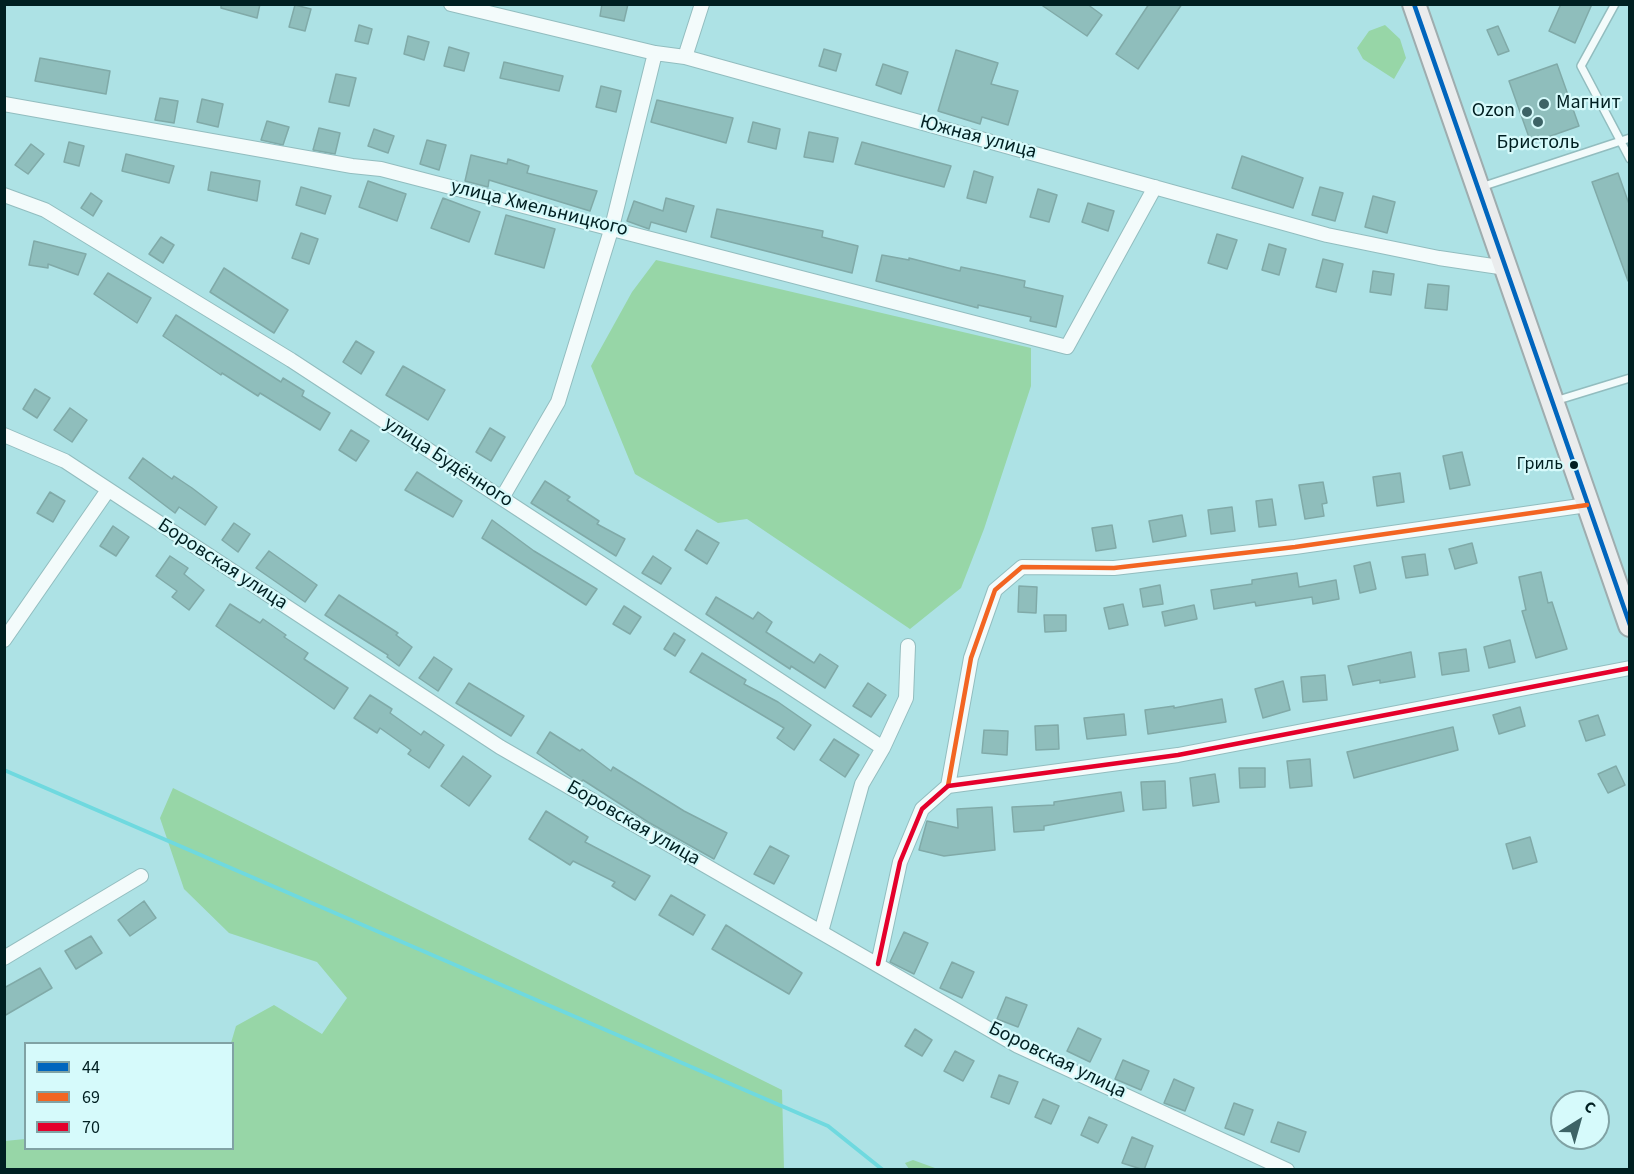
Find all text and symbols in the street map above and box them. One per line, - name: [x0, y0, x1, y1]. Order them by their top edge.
- place label: Магнит: [1556, 92, 1621, 116]
- marker: Магнит: [1537, 97, 1551, 111]
- place label: Ozon: [1472, 100, 1515, 124]
- marker: Ozon: [1520, 105, 1534, 119]
- street label: Южная улица: [917, 111, 1039, 165]
- marker: Бристоль: [1531, 115, 1545, 129]
- place label: Бристоль: [1496, 132, 1580, 156]
- street label: улица Хмельницкого: [448, 175, 630, 243]
- street label: улица Будённого: [379, 412, 517, 514]
- place label: Гриль: [1517, 454, 1563, 476]
- marker: Гриль: [1568, 459, 1580, 471]
- street label: Боровская улица: [152, 514, 292, 616]
- street label: Боровская улица: [562, 776, 704, 872]
- street label: Боровская улица: [984, 1017, 1130, 1105]
- legend: [24, 1042, 234, 1150]
- text: 44: [82, 1055, 100, 1080]
- text: 69: [82, 1085, 100, 1110]
- north arrow: [1550, 1090, 1610, 1150]
- text: С: [1579, 1096, 1600, 1119]
- text: 70: [82, 1115, 100, 1140]

